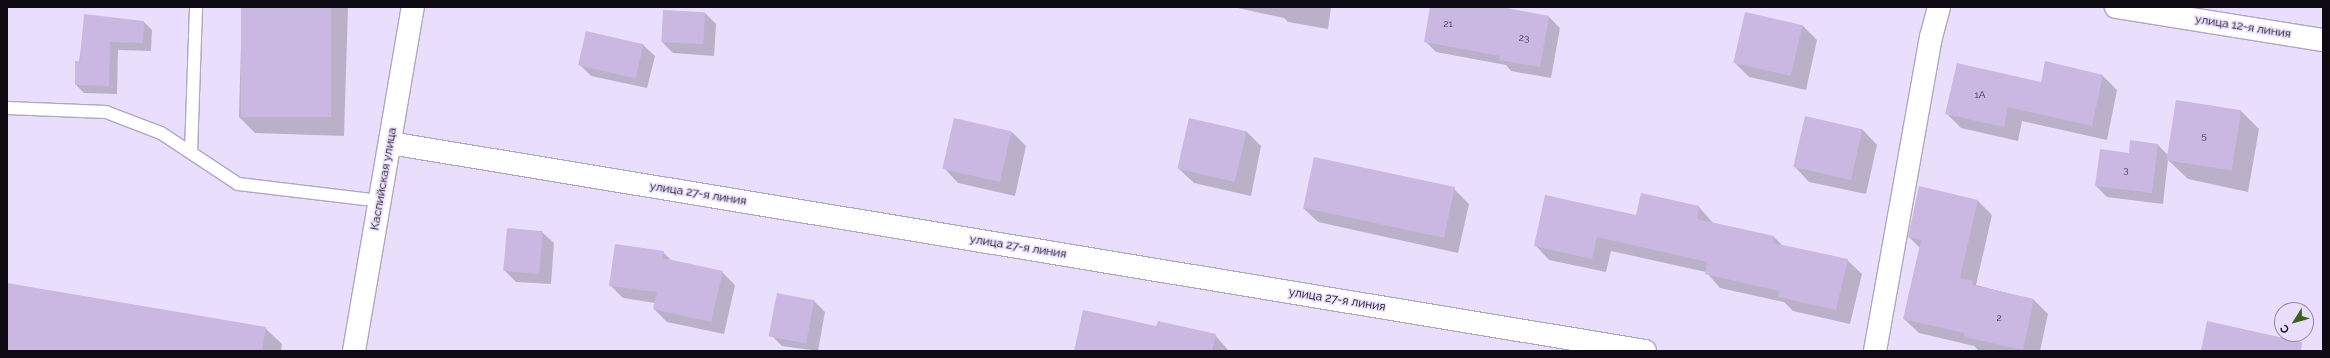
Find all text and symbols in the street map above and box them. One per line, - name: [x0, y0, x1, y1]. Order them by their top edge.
- street label: улица 12-я линия: [2194, 12, 2292, 42]
- house number: 21: [1443, 18, 1453, 30]
- house number: 23: [1519, 32, 1529, 44]
- house number: 1А: [1974, 89, 1986, 101]
- street label: Каспийская улица: [368, 126, 400, 232]
- house number: 5: [2201, 130, 2207, 142]
- house number: 3: [2123, 164, 2129, 176]
- street label: улица 27-я линия: [648, 179, 748, 209]
- street label: улица 27-я линия: [968, 232, 1068, 262]
- street label: улица 27-я линия: [1287, 285, 1387, 315]
- north arrow: [2274, 302, 2314, 342]
- house number: 2: [1996, 312, 2002, 324]
- text: С: [2277, 322, 2292, 336]

